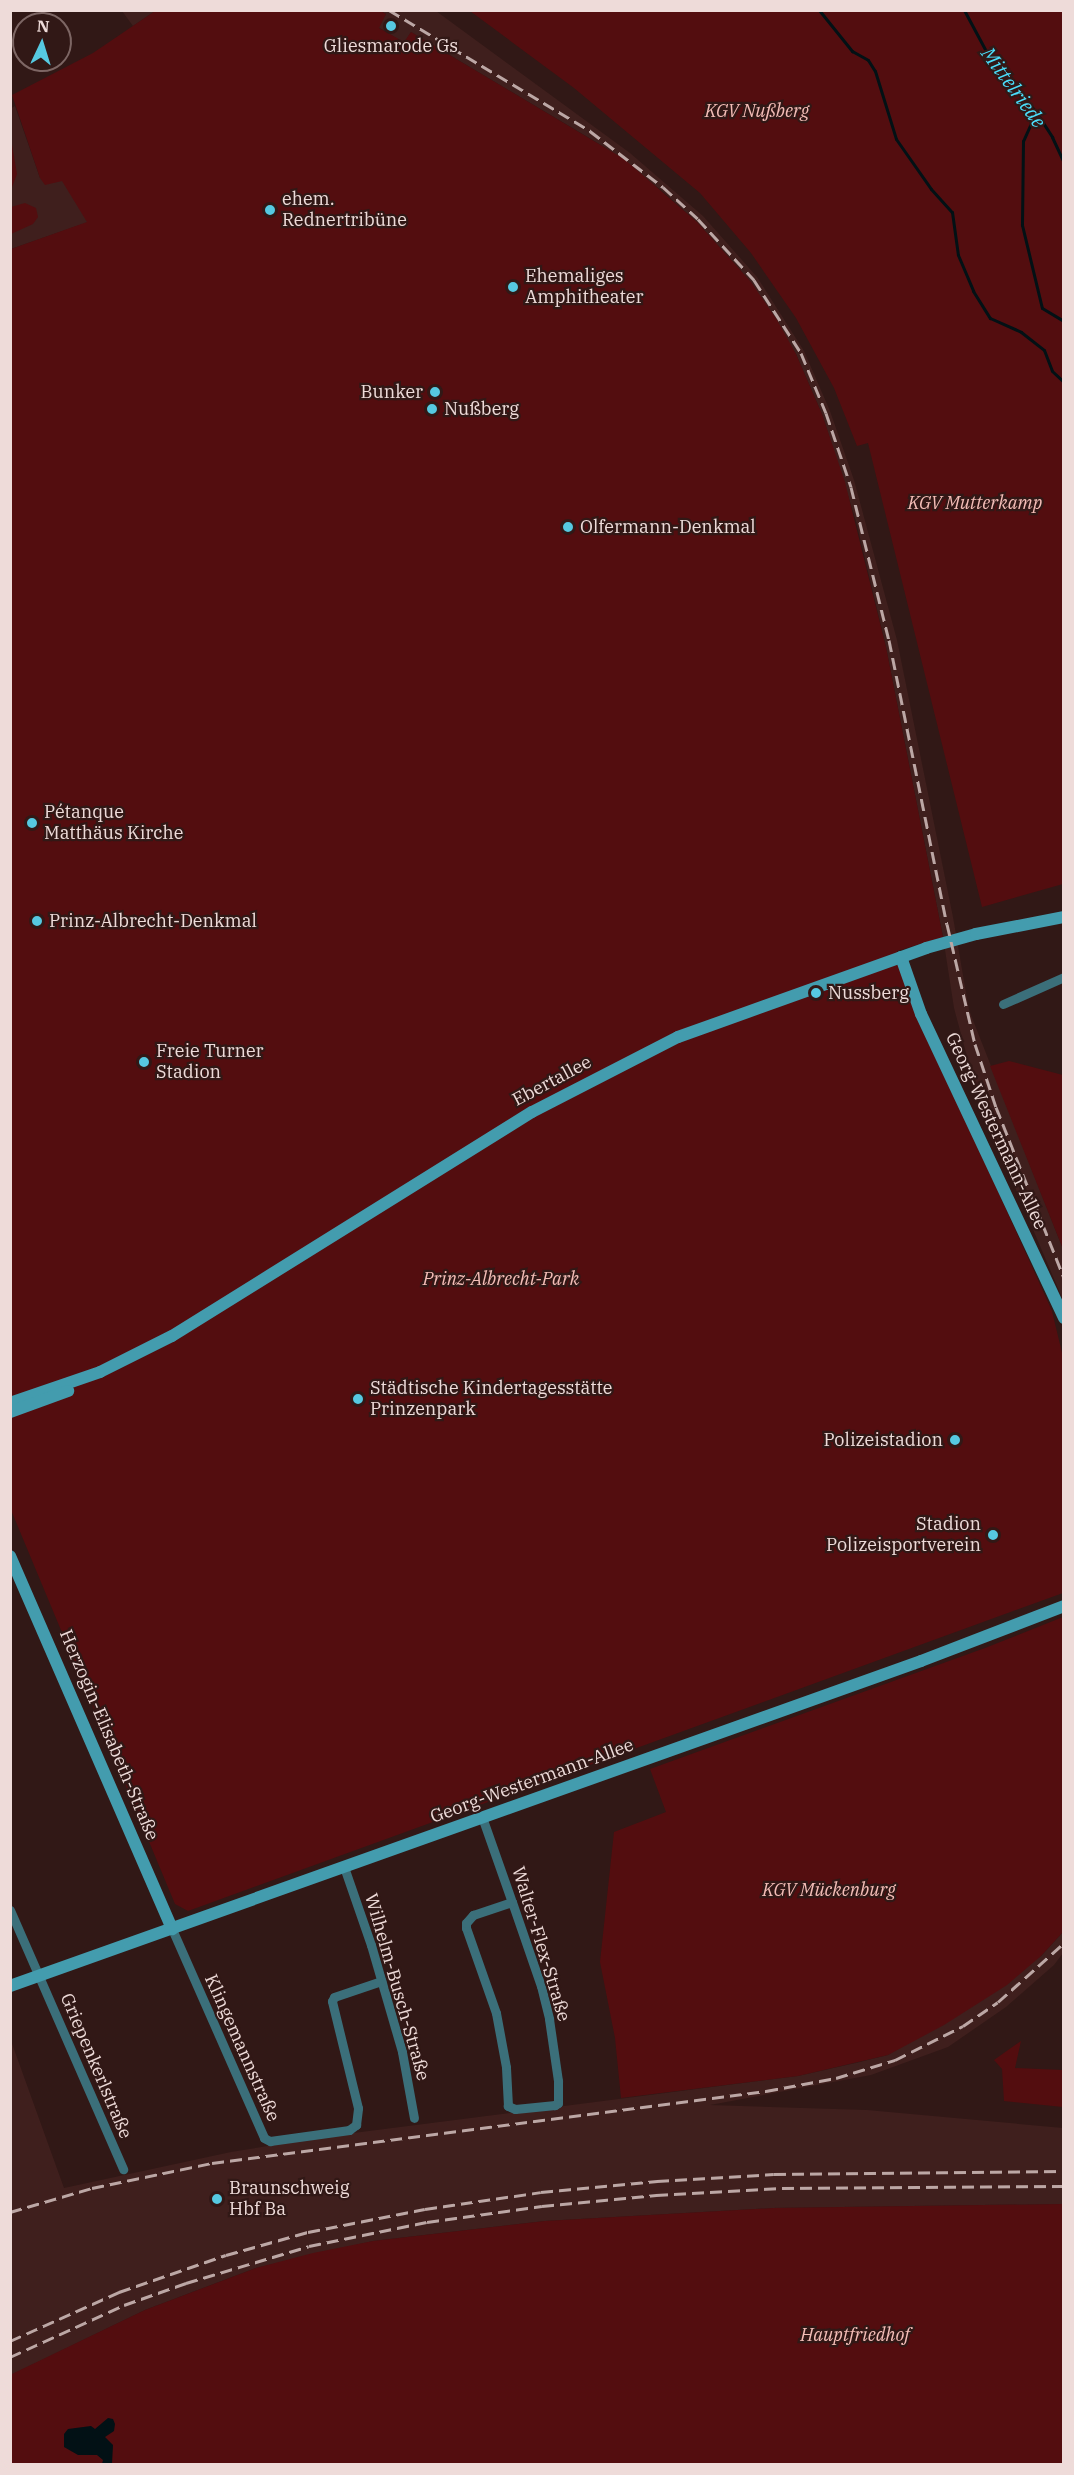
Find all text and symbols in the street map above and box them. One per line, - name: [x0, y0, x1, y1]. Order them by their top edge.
- north arrow: [12, 12, 72, 72]
- text: N: [36, 16, 50, 36]
- marker: Gliesmarode Gs: [384, 19, 398, 33]
- place label: Gliesmarode Gs: [324, 35, 458, 57]
- water label: Mittelriede: [977, 42, 1051, 132]
- park label: KGV Nußberg: [705, 100, 809, 122]
- place label: ehem. Rednertribüne: [282, 189, 407, 232]
- marker: ehem. Rednertribüne: [263, 203, 277, 217]
- place label: Ehemaliges Amphitheater: [525, 266, 643, 308]
- marker: Ehemaliges Amphitheater: [506, 280, 520, 294]
- place label: Bunker: [361, 381, 423, 403]
- marker: Bunker: [428, 385, 442, 399]
- place label: Nußberg: [444, 398, 519, 420]
- marker: Nußberg: [425, 402, 439, 416]
- park label: KGV Mutterkamp: [908, 492, 1042, 514]
- place label: Olfermann-Denkmal: [580, 516, 756, 538]
- marker: Olfermann-Denkmal: [561, 520, 575, 534]
- place label: Pétanque Matthäus Kirche: [44, 802, 183, 844]
- marker: Pétanque Matthäus Kirche: [25, 816, 39, 830]
- place label: Prinz-Albrecht-Denkmal: [49, 910, 257, 932]
- marker: Prinz-Albrecht-Denkmal: [30, 914, 44, 928]
- place label: Nussberg: [828, 982, 909, 1004]
- marker: Nussberg: [809, 986, 823, 1000]
- street label: Georg-Westermann-Allee: [941, 1029, 1051, 1233]
- place label: Freie Turner Stadion: [156, 1041, 264, 1084]
- street label: Ebertallee: [509, 1051, 595, 1111]
- marker: Freie Turner Stadion: [137, 1055, 151, 1069]
- park label: Prinz-Albrecht-Park: [423, 1268, 579, 1290]
- place label: Städtische Kindertagesstätte Prinzenpark: [370, 1378, 612, 1420]
- marker: Städtische Kindertagesstätte Prinzenpark: [351, 1392, 365, 1406]
- place label: Polizeistadion: [823, 1429, 943, 1451]
- marker: Polizeistadion: [948, 1433, 962, 1447]
- place label: Stadion Polizeisportverein: [826, 1514, 981, 1556]
- marker: Stadion Polizeisportverein: [986, 1528, 1000, 1542]
- street label: Herzogin-Elisabeth-Straße: [55, 1626, 163, 1844]
- street label: Georg-Westermann-Allee: [427, 1734, 637, 1828]
- street label: Walter-Flex-Straße: [507, 1864, 575, 2024]
- park label: KGV Mückenburg: [762, 1879, 896, 1901]
- street label: Wilhelm-Busch-Straße: [360, 1891, 434, 2083]
- street label: Klingemannstraße: [200, 1971, 284, 2125]
- street label: Griepenkerlstraße: [56, 1990, 136, 2142]
- place label: Braunschweig Hbf Ba: [229, 2178, 350, 2220]
- marker: Braunschweig Hbf Ba: [210, 2192, 224, 2206]
- park label: Hauptfriedhof: [800, 2324, 910, 2346]

